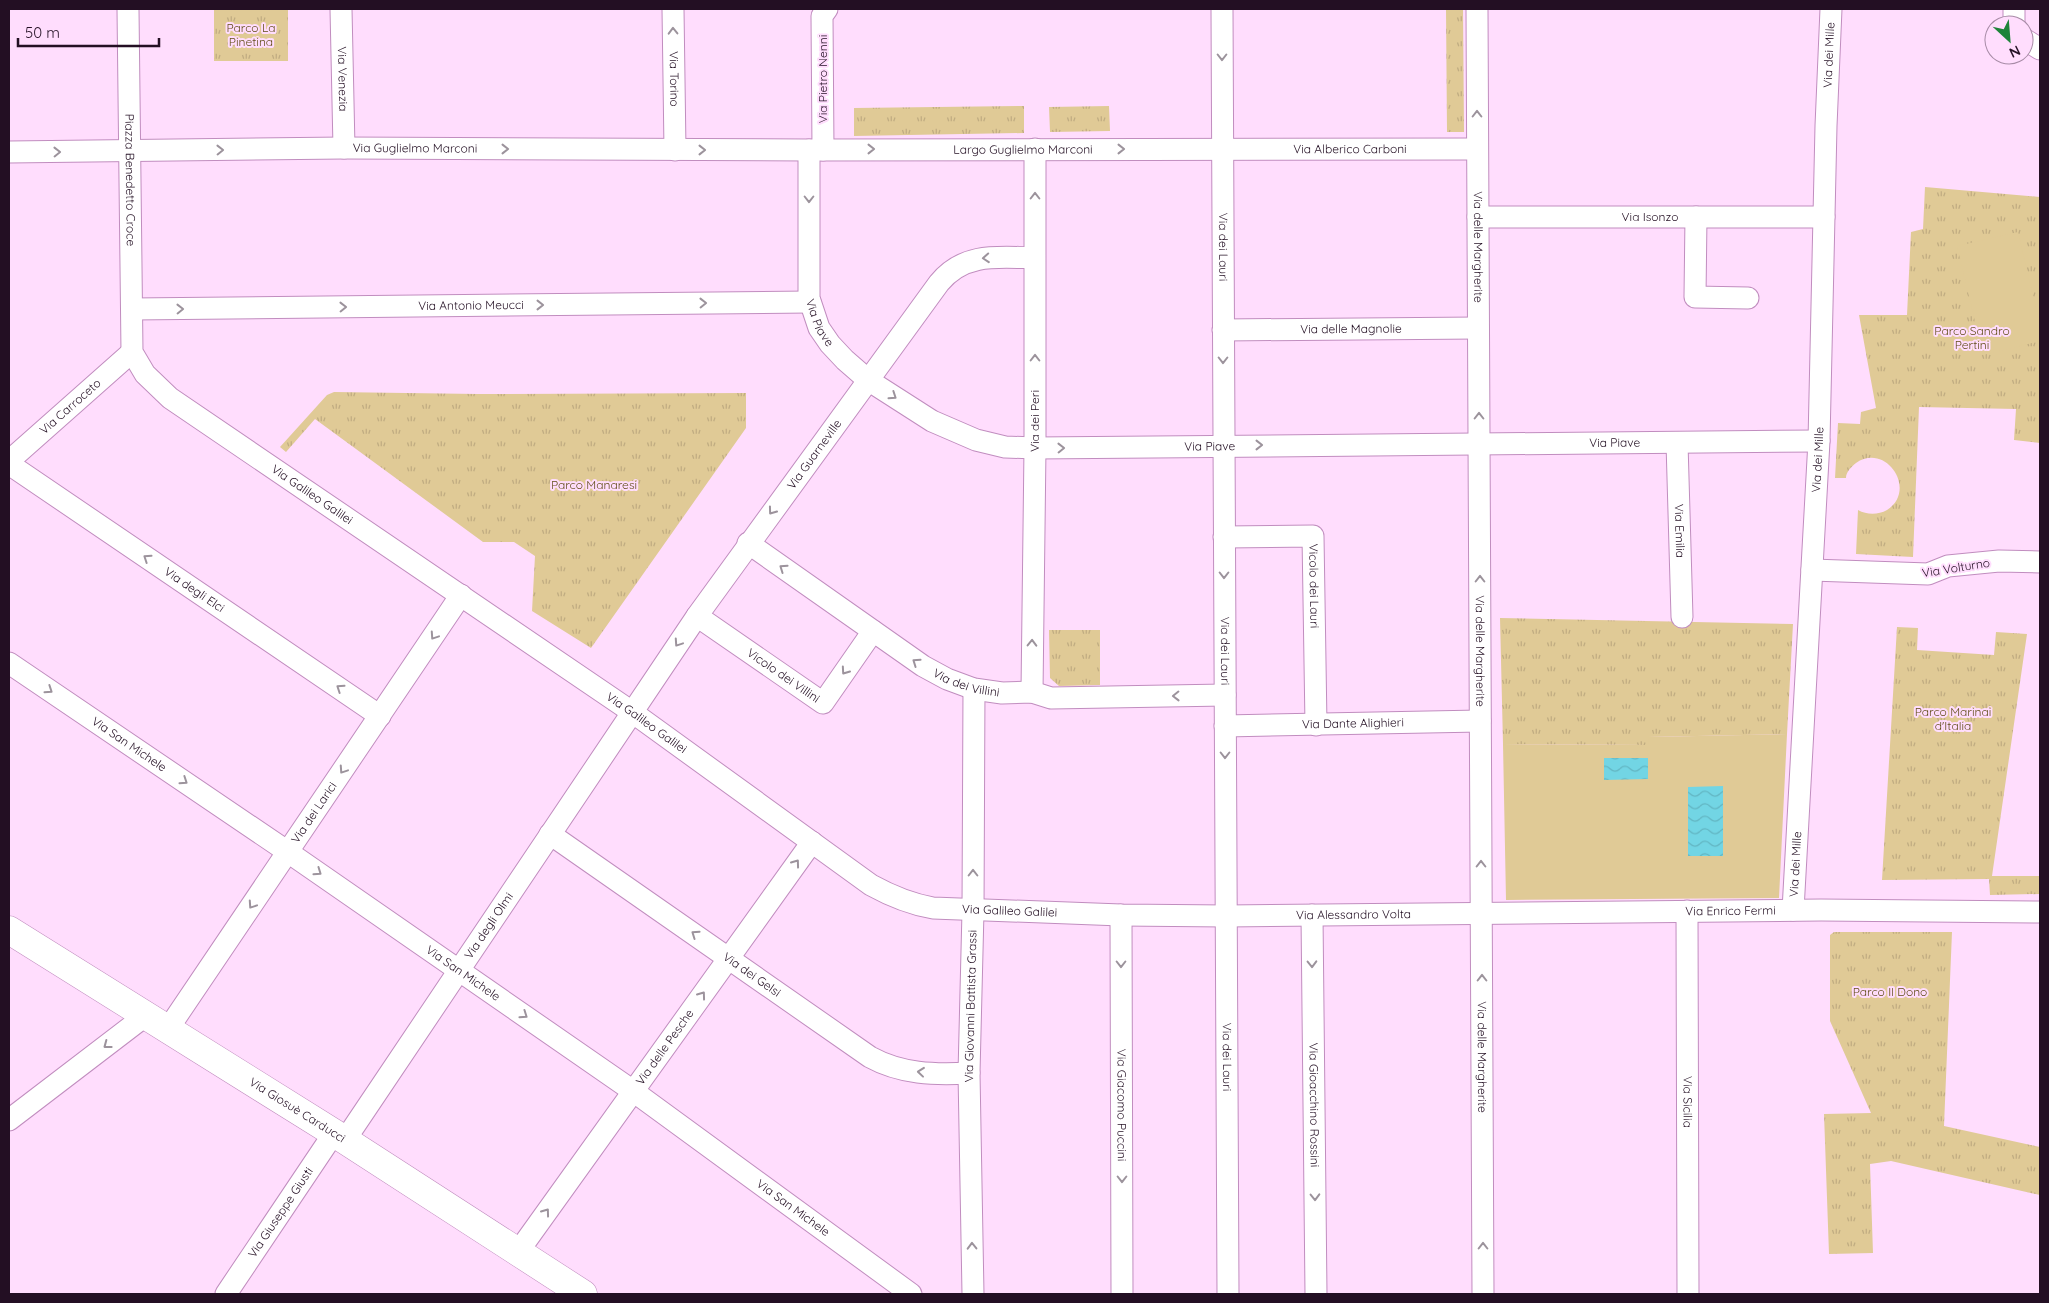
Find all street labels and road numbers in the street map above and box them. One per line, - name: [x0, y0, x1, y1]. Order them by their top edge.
- street label: Via dei Mille: [1820, 21, 1837, 88]
- street label: Via Pietro Nenni: [815, 35, 830, 123]
- street label: Via Venezia: [335, 46, 351, 112]
- street label: Via Torino: [667, 51, 682, 107]
- street label: Piazza Benedetto Croce: [122, 114, 139, 247]
- street label: Via Guglielmo Marconi: [353, 140, 477, 156]
- street label: Via Alberico Carboni: [1293, 141, 1407, 156]
- street label: Largo Guglielmo Marconi: [953, 142, 1093, 157]
- street label: Via delle Margherite: [1471, 191, 1486, 303]
- street label: Via Isonzo: [1622, 209, 1678, 224]
- street label: Via dei Lauri: [1216, 213, 1231, 281]
- street label: Via Antonio Meucci: [418, 297, 524, 313]
- street label: Via Piave: [803, 297, 838, 349]
- street label: Via delle Magnolie: [1300, 321, 1402, 336]
- street label: Via Carroceto: [36, 375, 104, 437]
- street label: Via dei Peri: [1027, 390, 1042, 452]
- street label: Via Guarneville: [784, 416, 845, 492]
- street label: Via dei Mille: [1808, 426, 1826, 493]
- street label: Via Piave: [1589, 435, 1641, 450]
- street label: Via Piave: [1184, 438, 1236, 454]
- street label: Via Galileo Galilei: [269, 461, 356, 527]
- street label: Via Emilia: [1672, 504, 1688, 558]
- street label: Vicolo dei Lauri: [1306, 544, 1322, 628]
- street label: Via Volturno: [1921, 555, 1991, 580]
- street label: Via degli Elci: [162, 564, 228, 615]
- street label: Via delle Margherite: [1473, 595, 1488, 707]
- street label: Via dei Lauri: [1218, 617, 1233, 685]
- street label: Vicolo dei Villini: [744, 645, 823, 706]
- street label: Via dei Villini: [931, 665, 1001, 700]
- street label: Via Galileo Galilei: [604, 689, 690, 756]
- street label: Via San Michele: [89, 713, 170, 775]
- street label: Via Dante Alighieri: [1302, 714, 1404, 731]
- street label: Via dei Larici: [288, 779, 340, 846]
- street label: Via dei Mille: [1786, 831, 1804, 897]
- street label: Via degli Olmi: [461, 890, 516, 962]
- street label: Via Galileo Galilei: [962, 901, 1058, 920]
- street label: Via Enrico Fermi: [1685, 902, 1776, 918]
- street label: Via Alessandro Volta: [1296, 906, 1411, 922]
- street label: Via Giovanni Battista Grassi: [961, 930, 980, 1083]
- street label: Via San Michele: [423, 942, 504, 1004]
- street label: Via dei Gelsi: [720, 949, 784, 1000]
- street label: Via delle Margherite: [1475, 1001, 1490, 1113]
- street label: Via delle Pesche: [632, 1006, 697, 1088]
- street label: Via dei Lauri: [1220, 1023, 1235, 1091]
- street label: Via Gioacchino Rossini: [1306, 1043, 1323, 1167]
- street label: Via Giacomo Puccini: [1114, 1049, 1130, 1161]
- street label: Via Giosuè Carducci: [247, 1074, 349, 1145]
- street label: Via Sicilia: [1680, 1076, 1696, 1128]
- street label: Via Giuseppe Giusti: [244, 1164, 316, 1261]
- street label: Via San Michele: [754, 1176, 833, 1239]

